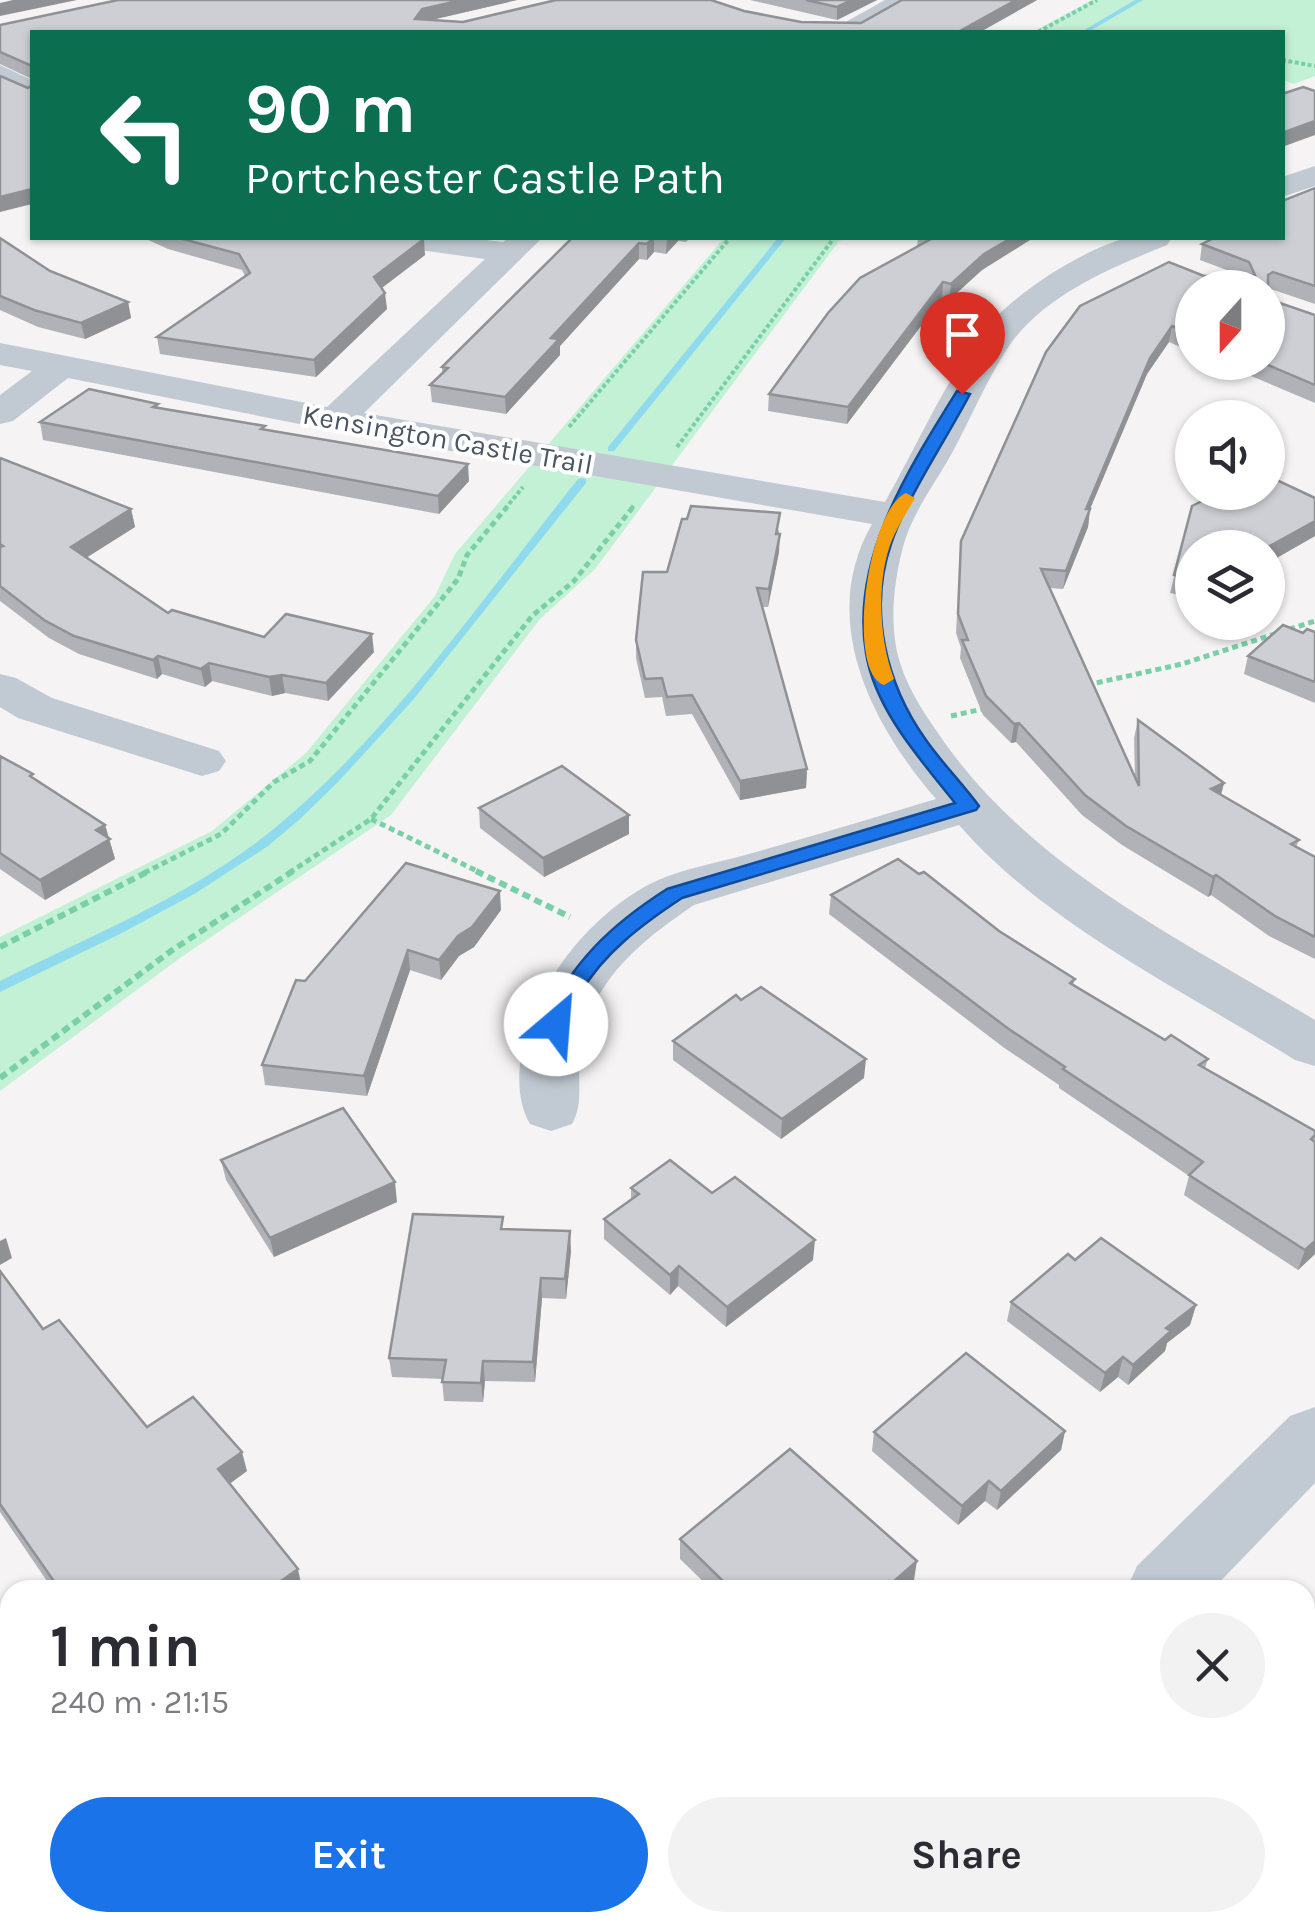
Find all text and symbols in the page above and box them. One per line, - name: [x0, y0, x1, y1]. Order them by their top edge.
- text: 90 m: [245, 68, 416, 150]
- icon: left: [80, 70, 210, 200]
- text: Portchester Castle Path: [245, 152, 725, 204]
- north arrow: [1175, 270, 1285, 380]
- map controls: [1175, 270, 1285, 640]
- pin: [920, 292, 1005, 395]
- icon: arrive: [935, 307, 990, 362]
- street label: Kensington Castle Trail: [300, 398, 595, 481]
- button: sound: [1175, 400, 1285, 510]
- button: layers: [1175, 530, 1285, 640]
- position arrow: [504, 972, 608, 1076]
- text: 1 min: [50, 1611, 201, 1681]
- button: close: [1160, 1613, 1265, 1718]
- text: 240 m · 21:15: [50, 1684, 229, 1721]
- button: Exit: [50, 1797, 648, 1912]
- button: Share: [668, 1797, 1265, 1912]

